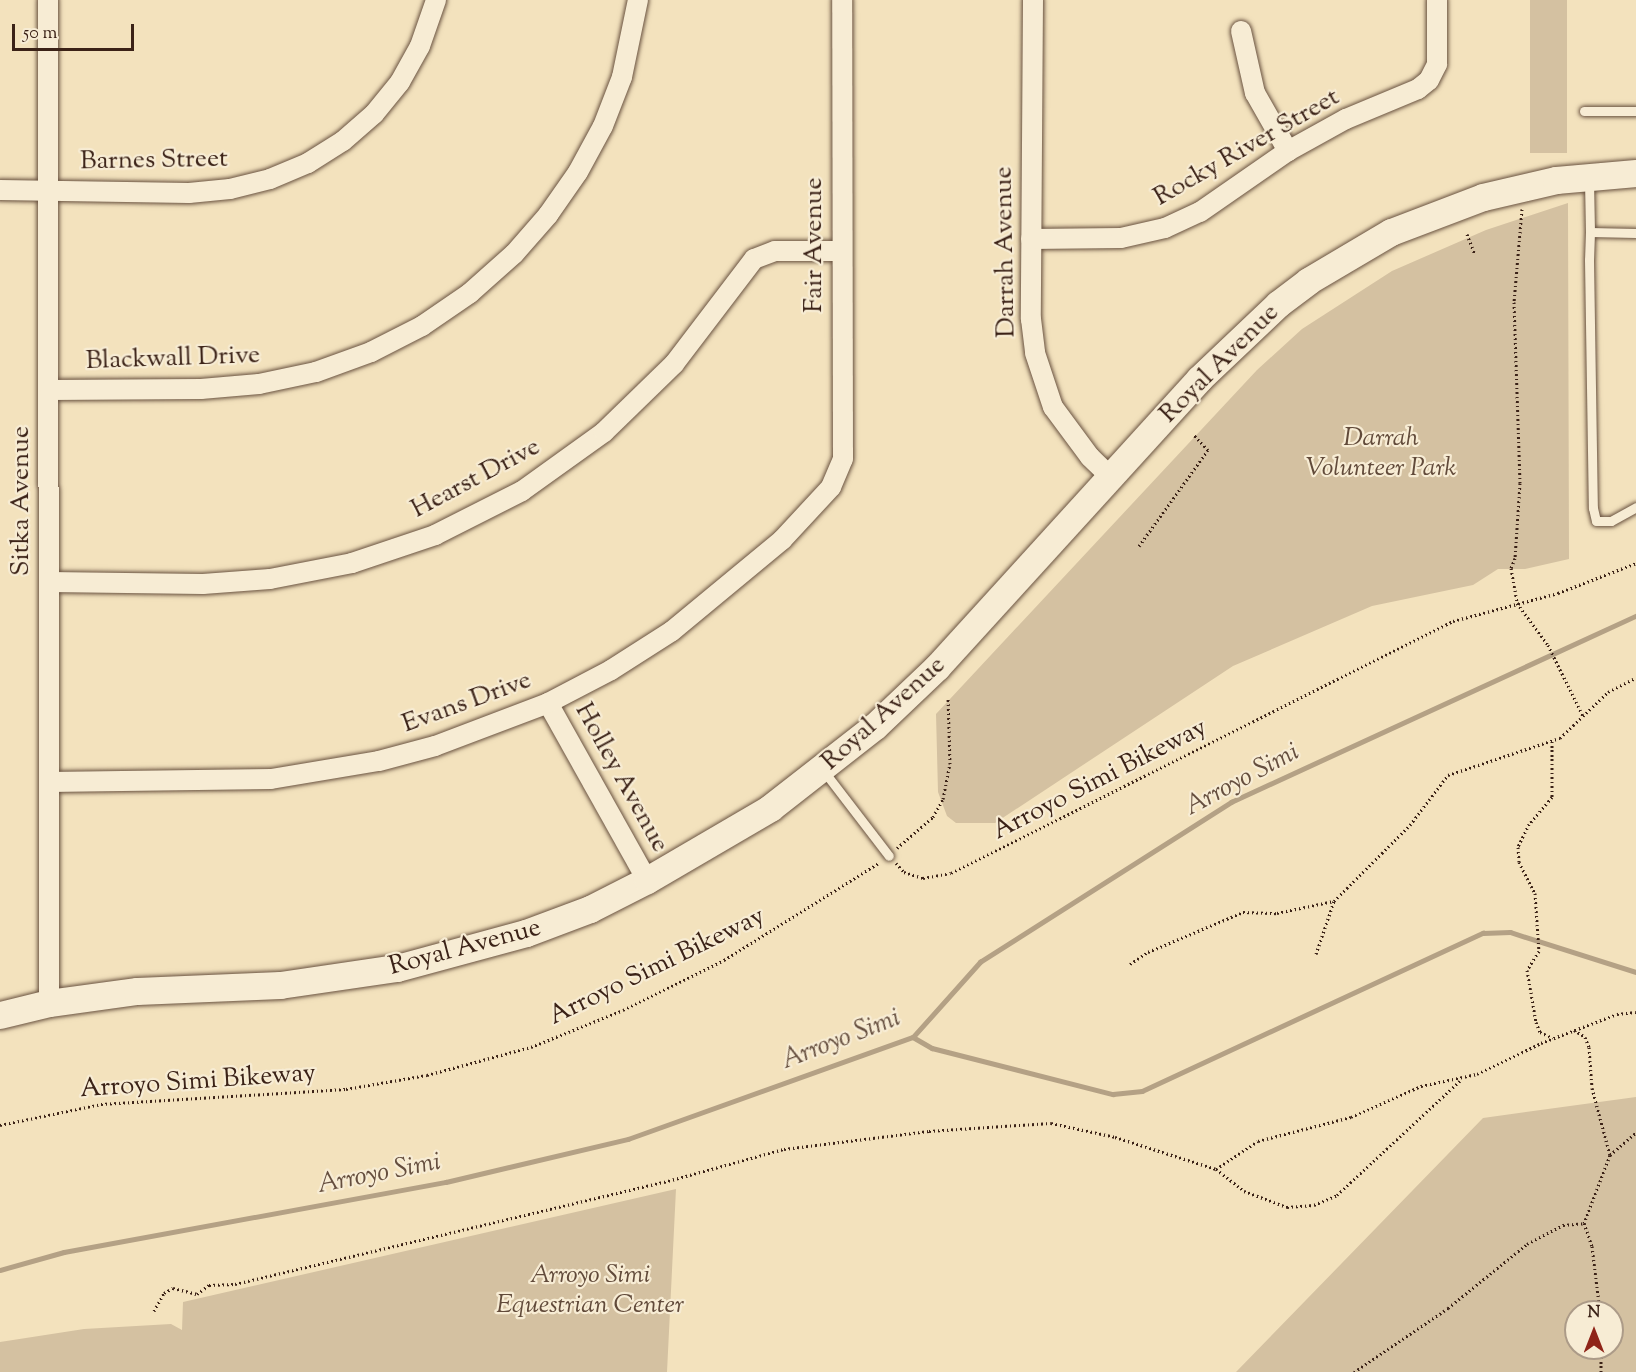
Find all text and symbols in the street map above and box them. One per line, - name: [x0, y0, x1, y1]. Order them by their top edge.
- scale bar: [15, 12, 136, 50]
- text: 50 m: [23, 21, 57, 47]
- street label: Rocky River Street: [1149, 82, 1345, 214]
- street label: Barnes Street: [80, 144, 228, 178]
- street label: Darrah Avenue: [989, 166, 1023, 338]
- street label: Fair Avenue: [799, 177, 831, 313]
- street label: Royal Avenue: [1154, 298, 1286, 430]
- street label: Blackwall Drive: [85, 340, 261, 378]
- park label: Darrah Volunteer Park: [1306, 423, 1456, 484]
- street label: Sitka Avenue: [6, 426, 38, 576]
- street label: Hearst Drive: [406, 432, 546, 526]
- street label: Royal Avenue: [816, 650, 952, 778]
- street label: Evans Drive: [398, 665, 536, 741]
- street label: Holley Avenue: [567, 698, 675, 858]
- street label: Arroyo Simi Bikeway: [988, 712, 1212, 848]
- water label: Arroyo Simi: [1179, 736, 1305, 824]
- street label: Arroyo Simi Bikeway: [544, 901, 770, 1033]
- street label: Royal Avenue: [386, 913, 544, 983]
- water label: Arroyo Simi: [777, 1002, 905, 1078]
- street label: Arroyo Simi Bikeway: [79, 1058, 317, 1106]
- water label: Arroyo Simi: [314, 1146, 444, 1202]
- park label: Arroyo Simi Equestrian Center: [496, 1260, 684, 1322]
- north arrow: [1564, 1300, 1624, 1360]
- text: N: [1588, 1302, 1600, 1325]

